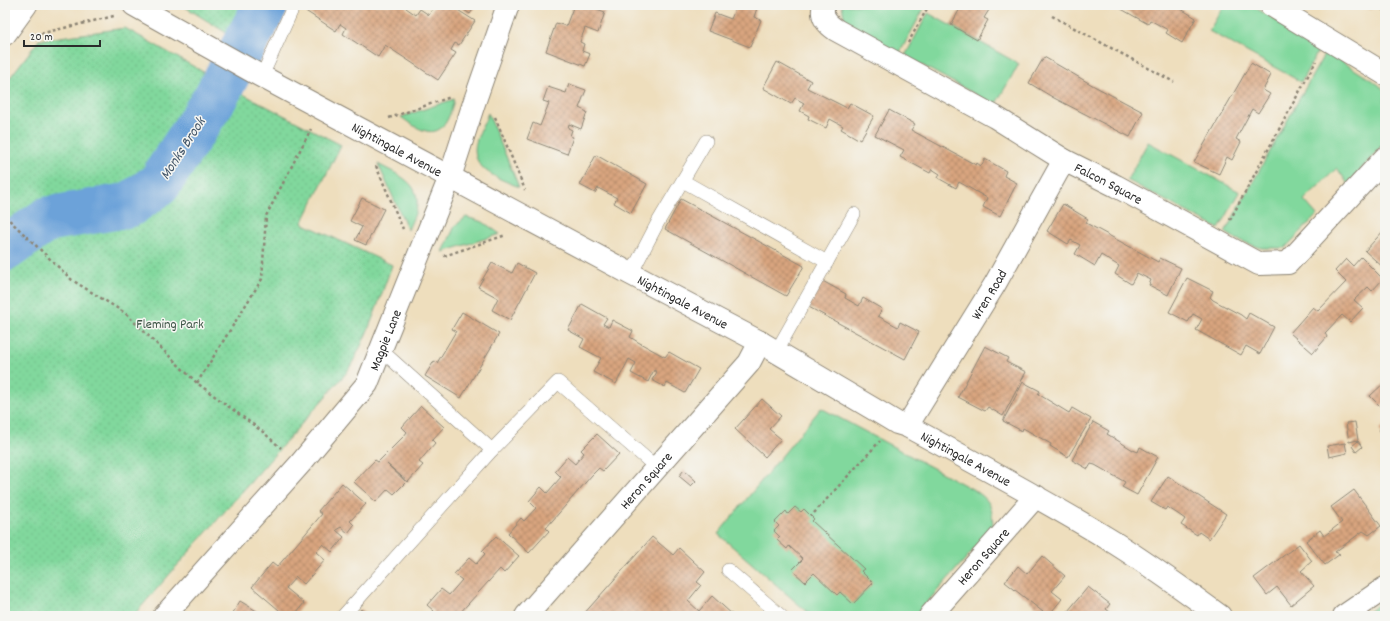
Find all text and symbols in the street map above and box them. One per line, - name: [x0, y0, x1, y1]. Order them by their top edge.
- scale bar: [24, 22, 100, 48]
- text: 20 m: [30, 29, 53, 46]
- water label: Monks Brook: [155, 112, 213, 185]
- street label: Nightingale Avenue: [347, 118, 445, 183]
- street label: Falcon Square: [1070, 159, 1145, 210]
- street label: Wren Road: [967, 266, 1013, 324]
- street label: Nightingale Avenue: [633, 271, 731, 335]
- street label: Magpie Lane: [365, 307, 408, 374]
- park label: Fleming Park: [136, 315, 204, 335]
- street label: Nightingale Avenue: [916, 427, 1014, 493]
- street label: Heron Square: [616, 448, 678, 515]
- street label: Heron Square: [954, 524, 1015, 591]

